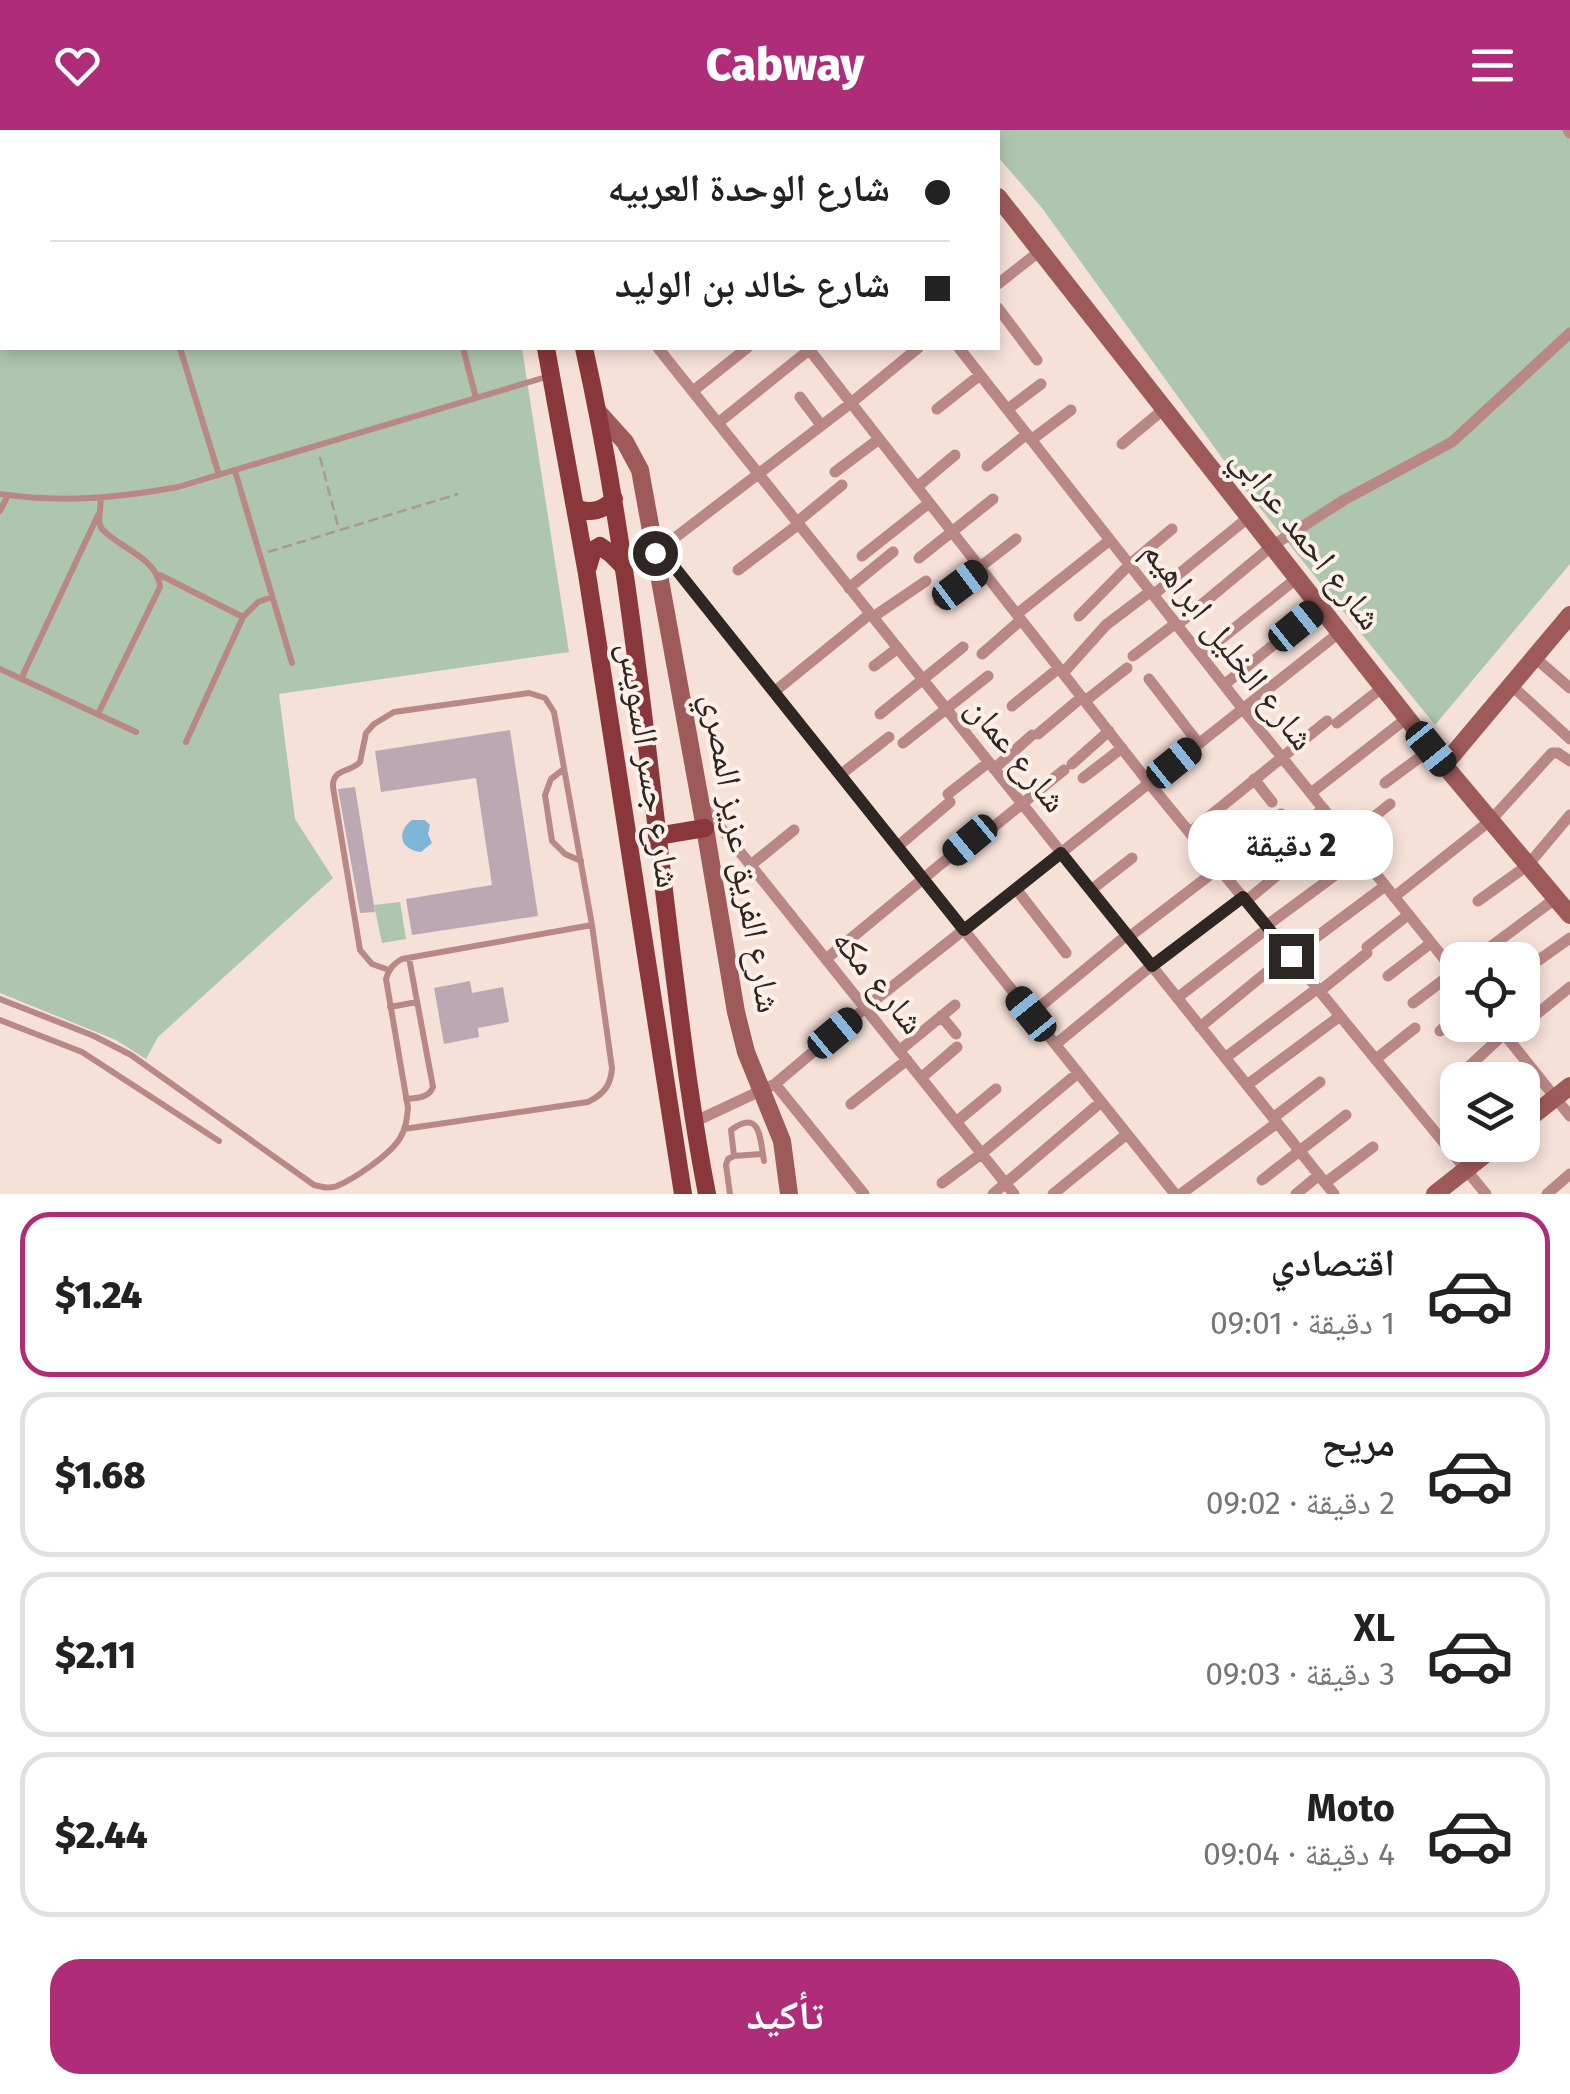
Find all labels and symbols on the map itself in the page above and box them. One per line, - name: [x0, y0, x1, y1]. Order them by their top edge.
- street label: شارع احمد عرابي: [1217, 438, 1391, 642]
- route start: [633, 531, 678, 576]
- street label: شارع الخليل ابراهيم: [1132, 531, 1324, 760]
- car: [927, 555, 993, 615]
- car: [1263, 595, 1329, 657]
- street label: شارع جسر السويس: [609, 639, 690, 891]
- street label: شارع عمان: [957, 687, 1077, 821]
- street label: شارع الفريق عزيز المصري: [686, 690, 791, 1017]
- car: [1400, 716, 1462, 782]
- car: [1141, 732, 1207, 794]
- car: [937, 809, 1003, 871]
- callout: 2 دقيقة: [1188, 811, 1394, 881]
- street label: شارع مكه: [823, 920, 934, 1043]
- route end: [1269, 934, 1314, 979]
- car: [1000, 981, 1062, 1047]
- car: [802, 1002, 868, 1064]

